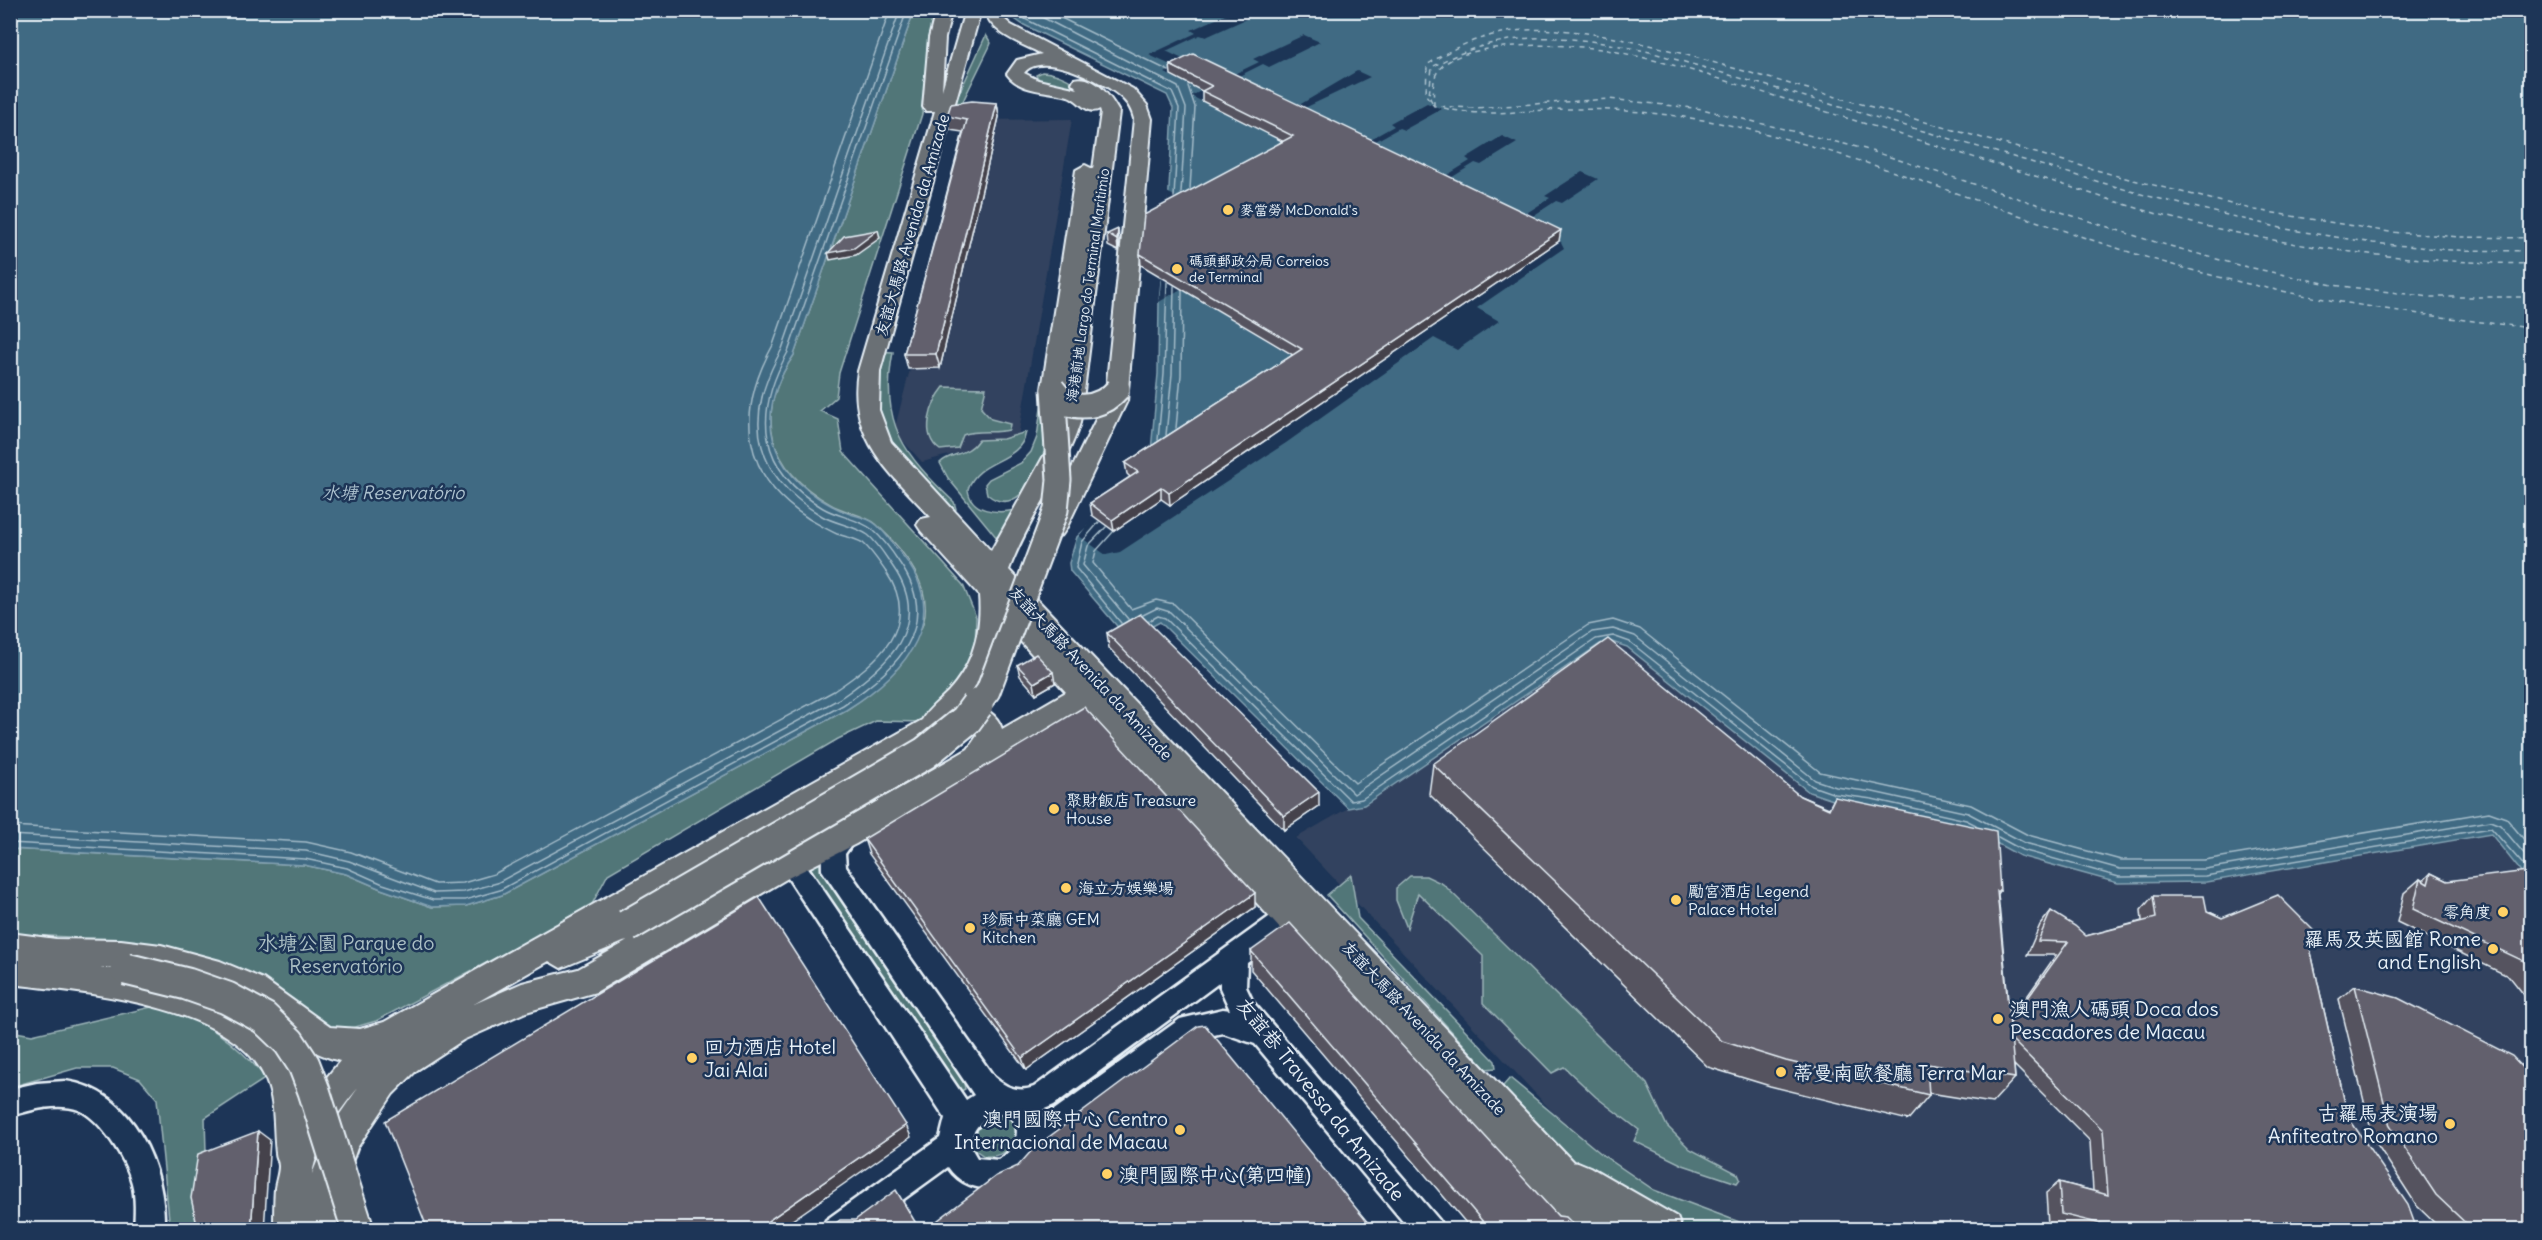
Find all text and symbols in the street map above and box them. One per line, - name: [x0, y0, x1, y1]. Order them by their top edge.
- street label: 友誼大馬路 Avenida da Amizade: [871, 112, 953, 338]
- street label: 海港前地 Largo do Terminal Marítimio: [1063, 167, 1113, 403]
- place label: 麥當勞 McDonald's: [1240, 201, 1358, 219]
- marker: 麥當勞 McDonald's: [1221, 203, 1235, 217]
- place label: 碼頭郵政分局 Correios de Terminal: [1189, 252, 1329, 286]
- marker: 碼頭郵政分局 Correios de Terminal: [1170, 262, 1184, 276]
- water label: 水塘 Reservatório: [322, 481, 465, 504]
- street label: 友誼大馬路 Avenida da Amizade: [1005, 582, 1177, 764]
- place label: 聚財飯店 Treasure House: [1066, 790, 1196, 828]
- marker: 聚財飯店 Treasure House: [1047, 802, 1061, 816]
- place label: 海立方娛樂場: [1078, 878, 1174, 898]
- marker: 海立方娛樂場: [1059, 881, 1073, 895]
- place label: 勵宮酒店 Legend Palace Hotel: [1688, 881, 1809, 919]
- marker: 勵宮酒店 Legend Palace Hotel: [1669, 893, 1683, 907]
- place label: 零角度: [2443, 902, 2491, 922]
- marker: 零角度: [2496, 905, 2510, 919]
- place label: 珍厨中菜廳 GEM Kitchen: [982, 909, 1100, 947]
- marker: 珍厨中菜廳 GEM Kitchen: [963, 921, 977, 935]
- place label: 羅馬及英國館 Rome and English: [2304, 926, 2481, 974]
- park label: 水塘公園 Parque do Reservatório: [258, 930, 434, 978]
- street label: 友誼大馬路 Avenida da Amizade: [1338, 937, 1510, 1119]
- marker: 羅馬及英國館 Rome and English: [2486, 942, 2500, 956]
- street label: 友誼巷 Travessa da Amizade: [1231, 992, 1411, 1206]
- place label: 澳門漁人碼頭 Doca dos Pescadores de Macau: [2010, 996, 2218, 1044]
- marker: 澳門漁人碼頭 Doca dos Pescadores de Macau: [1991, 1012, 2005, 1026]
- place label: 回力酒店 Hotel Jai Alai: [704, 1034, 836, 1082]
- marker: 回力酒店 Hotel Jai Alai: [685, 1051, 699, 1065]
- place label: 蒂曼南歐餐廳 Terra Mar: [1793, 1060, 2006, 1085]
- marker: 蒂曼南歐餐廳 Terra Mar: [1774, 1065, 1788, 1079]
- place label: 古羅馬表演場 Anfiteatro Romano: [2268, 1100, 2438, 1148]
- place label: 澳門國際中心 Centro Internacional de Macau: [954, 1106, 1168, 1154]
- marker: 古羅馬表演場 Anfiteatro Romano: [2443, 1117, 2457, 1131]
- marker: 澳門國際中心 Centro Internacional de Macau: [1173, 1123, 1187, 1137]
- place label: 澳門國際中心(第四幢): [1119, 1162, 1311, 1187]
- marker: 澳門國際中心(第四幢): [1100, 1167, 1114, 1181]

